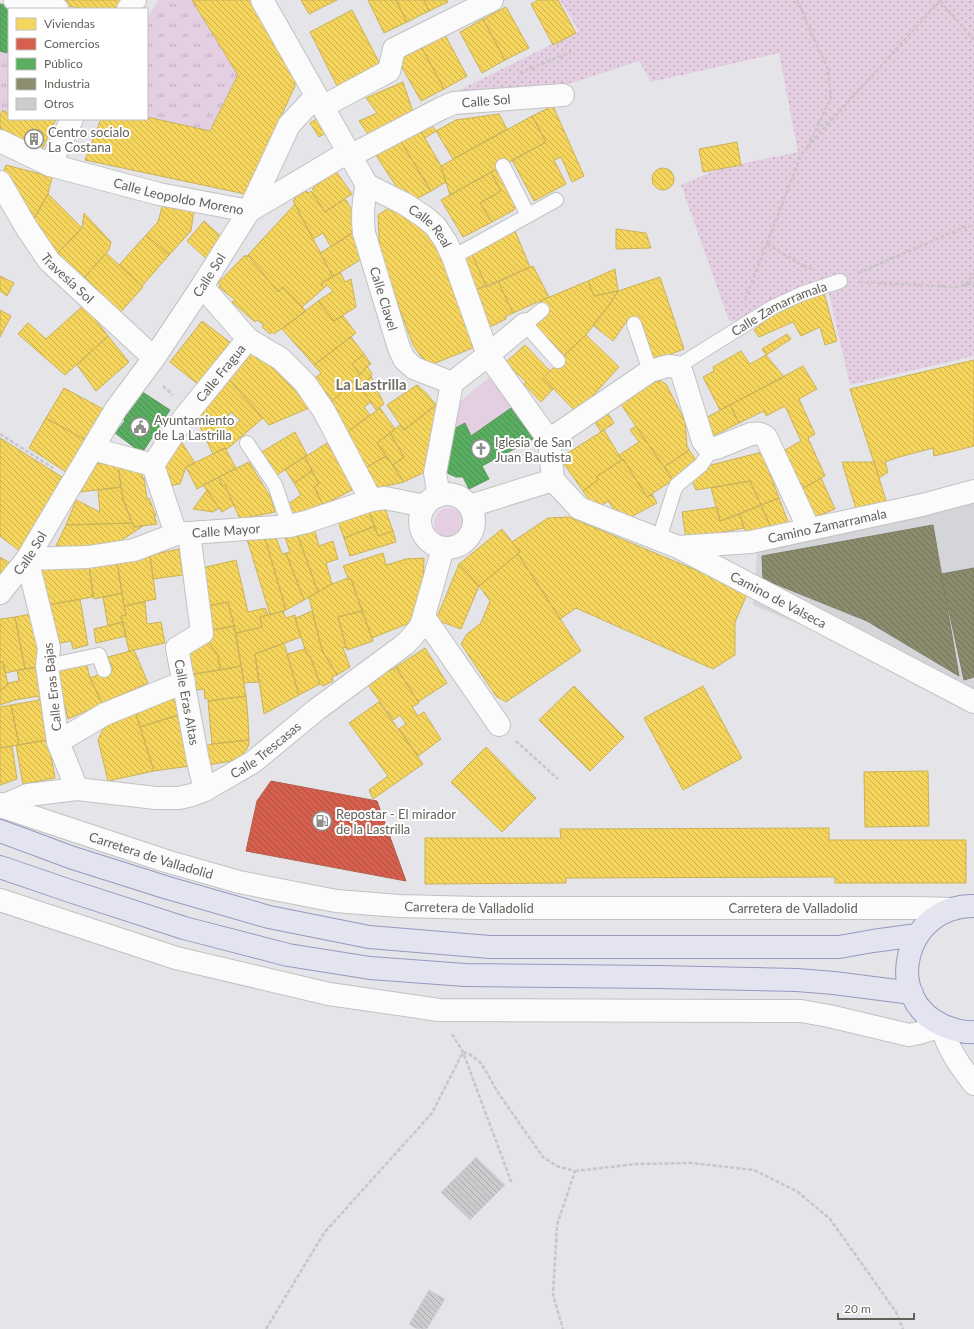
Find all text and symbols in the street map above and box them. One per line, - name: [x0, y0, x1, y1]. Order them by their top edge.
- legend: [8, 8, 148, 120]
- text: Viviendas: [44, 16, 95, 31]
- text: Comercios: [44, 36, 100, 51]
- text: Público: [44, 56, 83, 71]
- text: Industria: [44, 76, 90, 91]
- street label: Calle Sol: [461, 91, 511, 110]
- text: Otros: [44, 96, 74, 111]
- place label: Centro socialo La Costana: [48, 124, 130, 155]
- building icon: Centro socialo La Costana: [23, 128, 45, 150]
- street label: Calle Leopoldo Moreno: [112, 174, 245, 218]
- street label: Calle Real: [406, 201, 455, 250]
- street label: Travesía Sol: [38, 250, 97, 306]
- street label: Calle Sol: [189, 250, 229, 300]
- street label: Calle Clavel: [367, 265, 401, 333]
- street label: Calle Zamarramala: [728, 278, 829, 339]
- street label: Calle Fragua: [192, 341, 249, 405]
- district label: La Lastrilla: [335, 375, 407, 393]
- place label: Ayuntamiento de La Lastrilla: [154, 412, 234, 443]
- public building icon: Ayuntamiento de La Lastrilla: [129, 416, 151, 438]
- place label: Iglesia de San Juan Bautista: [495, 434, 572, 465]
- church icon: Iglesia de San Juan Bautista: [470, 438, 492, 460]
- street label: Camino Zamarramala: [766, 505, 888, 546]
- street label: Calle Mayor: [191, 520, 261, 541]
- street label: Calle Sol: [10, 528, 50, 578]
- street label: Camino de Valseca: [728, 568, 829, 631]
- street label: Calle Eras Bajas: [39, 642, 65, 732]
- street label: Calle Eras Altas: [171, 658, 203, 747]
- street label: Calle Trescasas: [227, 718, 304, 782]
- place label: Repostar - El mirador de la Lastrilla: [336, 806, 456, 837]
- fuel station icon: Repostar - El mirador de la Lastrilla: [311, 810, 333, 832]
- street label: Carretera de Valladolid: [87, 828, 215, 882]
- street label: Carretera de Valladolid: [404, 898, 534, 916]
- street label: Carretera de Valladolid: [728, 900, 858, 916]
- scale bar: [838, 1295, 914, 1321]
- text: 20 m: [844, 1301, 871, 1316]

